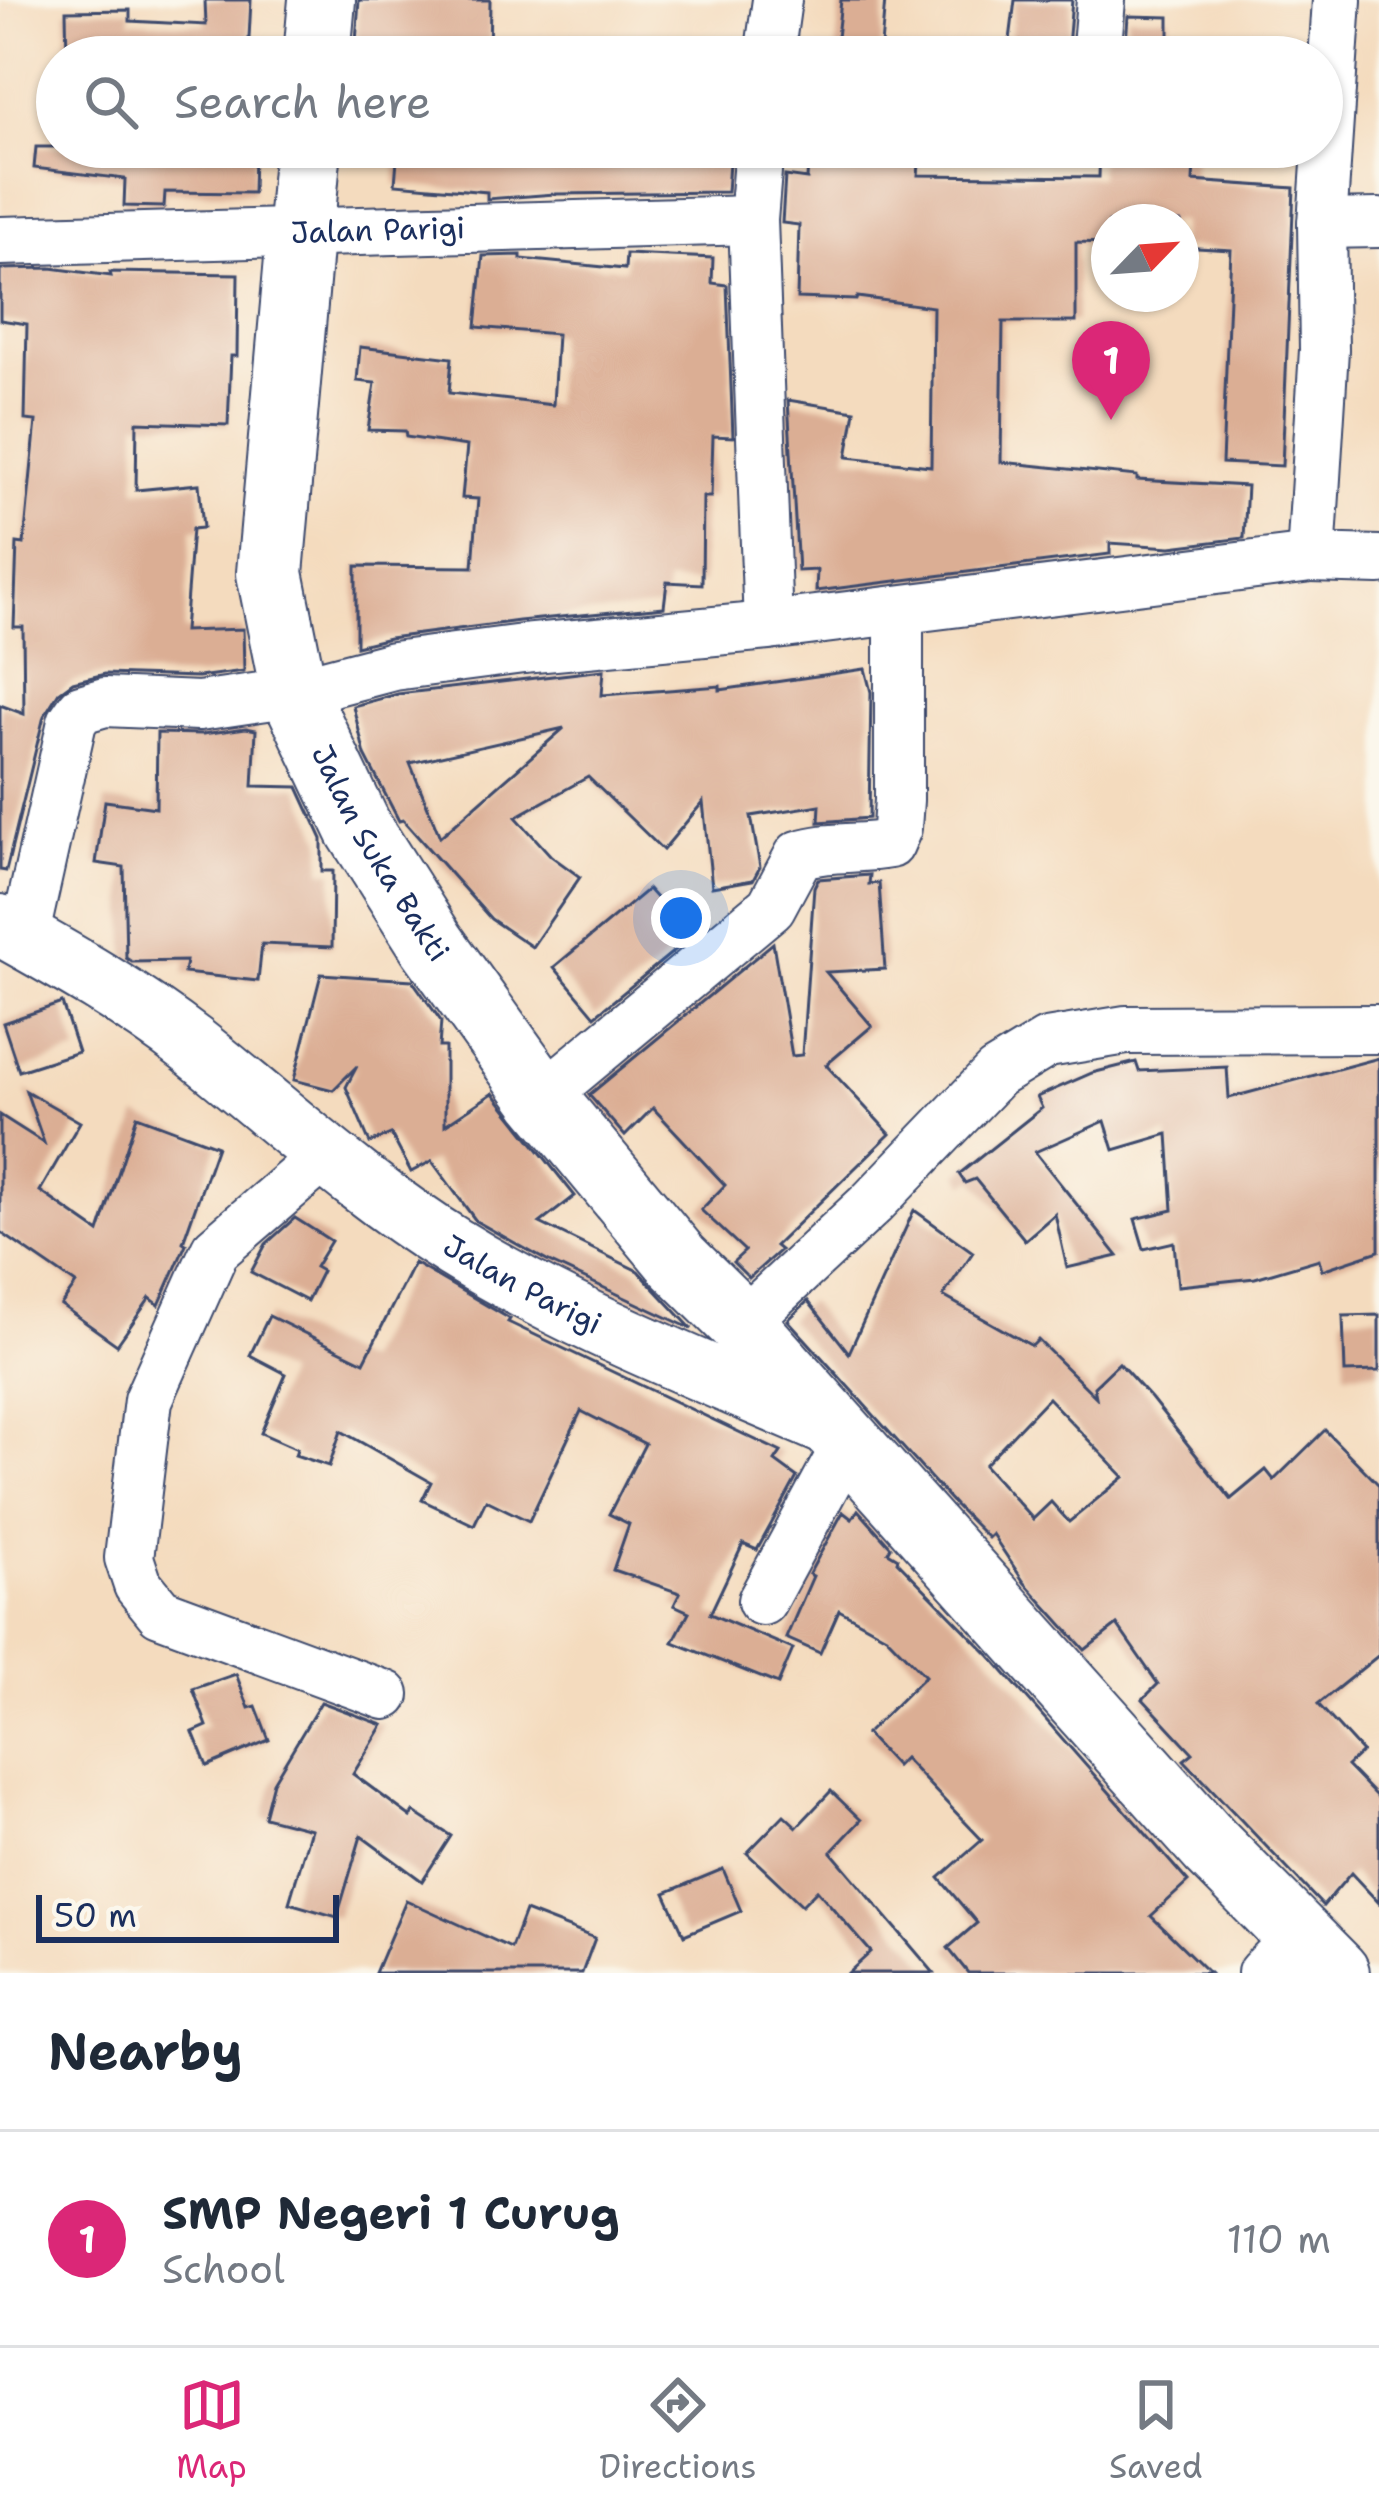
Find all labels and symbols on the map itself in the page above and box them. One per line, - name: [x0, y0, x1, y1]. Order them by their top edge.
- north arrow: [1091, 204, 1199, 312]
- street label: Jalan Parigi: [290, 207, 466, 253]
- pin: 1: [1072, 321, 1150, 420]
- street label: Jalan Suka Bakti: [302, 738, 459, 970]
- your location: [651, 888, 711, 948]
- street label: Jalan Parigi: [436, 1225, 609, 1344]
- scale bar: [36, 1889, 339, 1942]

